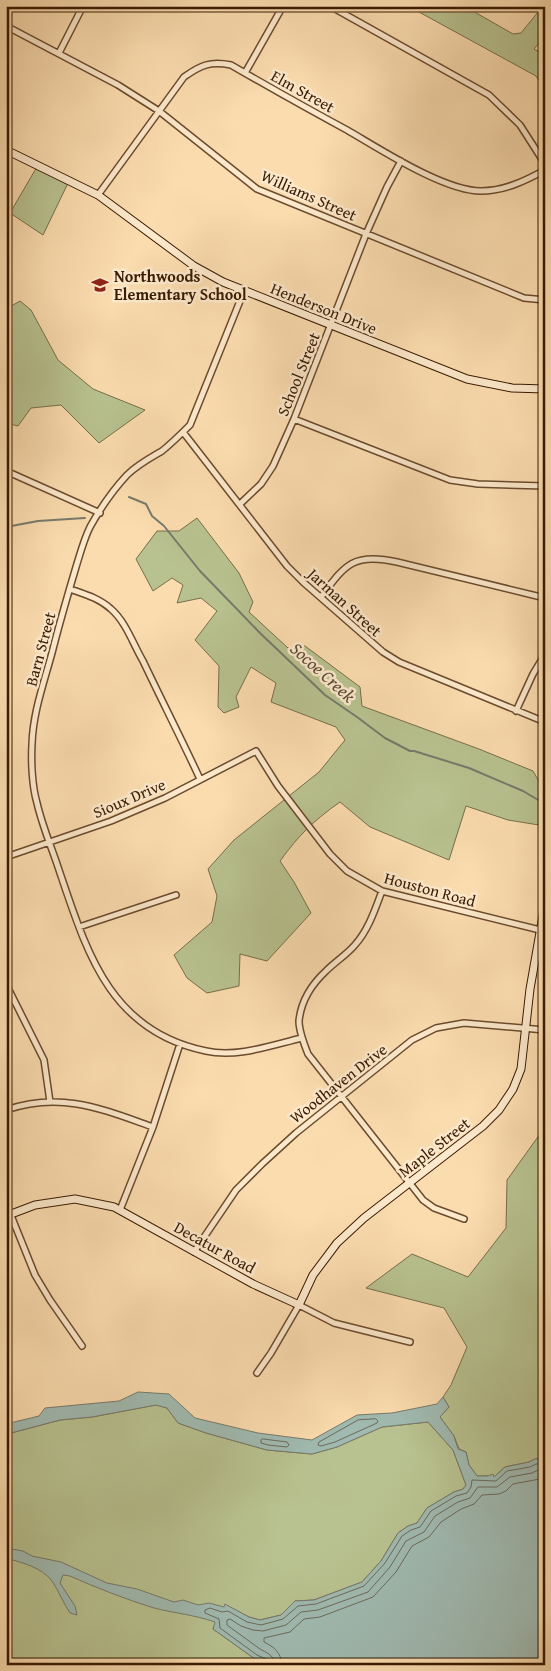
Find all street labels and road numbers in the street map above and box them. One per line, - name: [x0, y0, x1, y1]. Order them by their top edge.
- street label: Elm Street: [267, 64, 340, 119]
- street label: Williams Street: [257, 163, 361, 227]
- street label: Henderson Drive: [267, 276, 381, 340]
- street label: School Street: [270, 328, 326, 420]
- street label: Jarman Street: [301, 561, 388, 642]
- street label: Barn Street: [19, 609, 62, 689]
- street label: Sioux Drive: [89, 772, 169, 824]
- street label: Houston Road: [382, 865, 479, 913]
- street label: Woodhaven Drive: [284, 1037, 392, 1129]
- street label: Maple Street: [393, 1111, 475, 1183]
- street label: Decatur Road: [170, 1215, 260, 1279]

